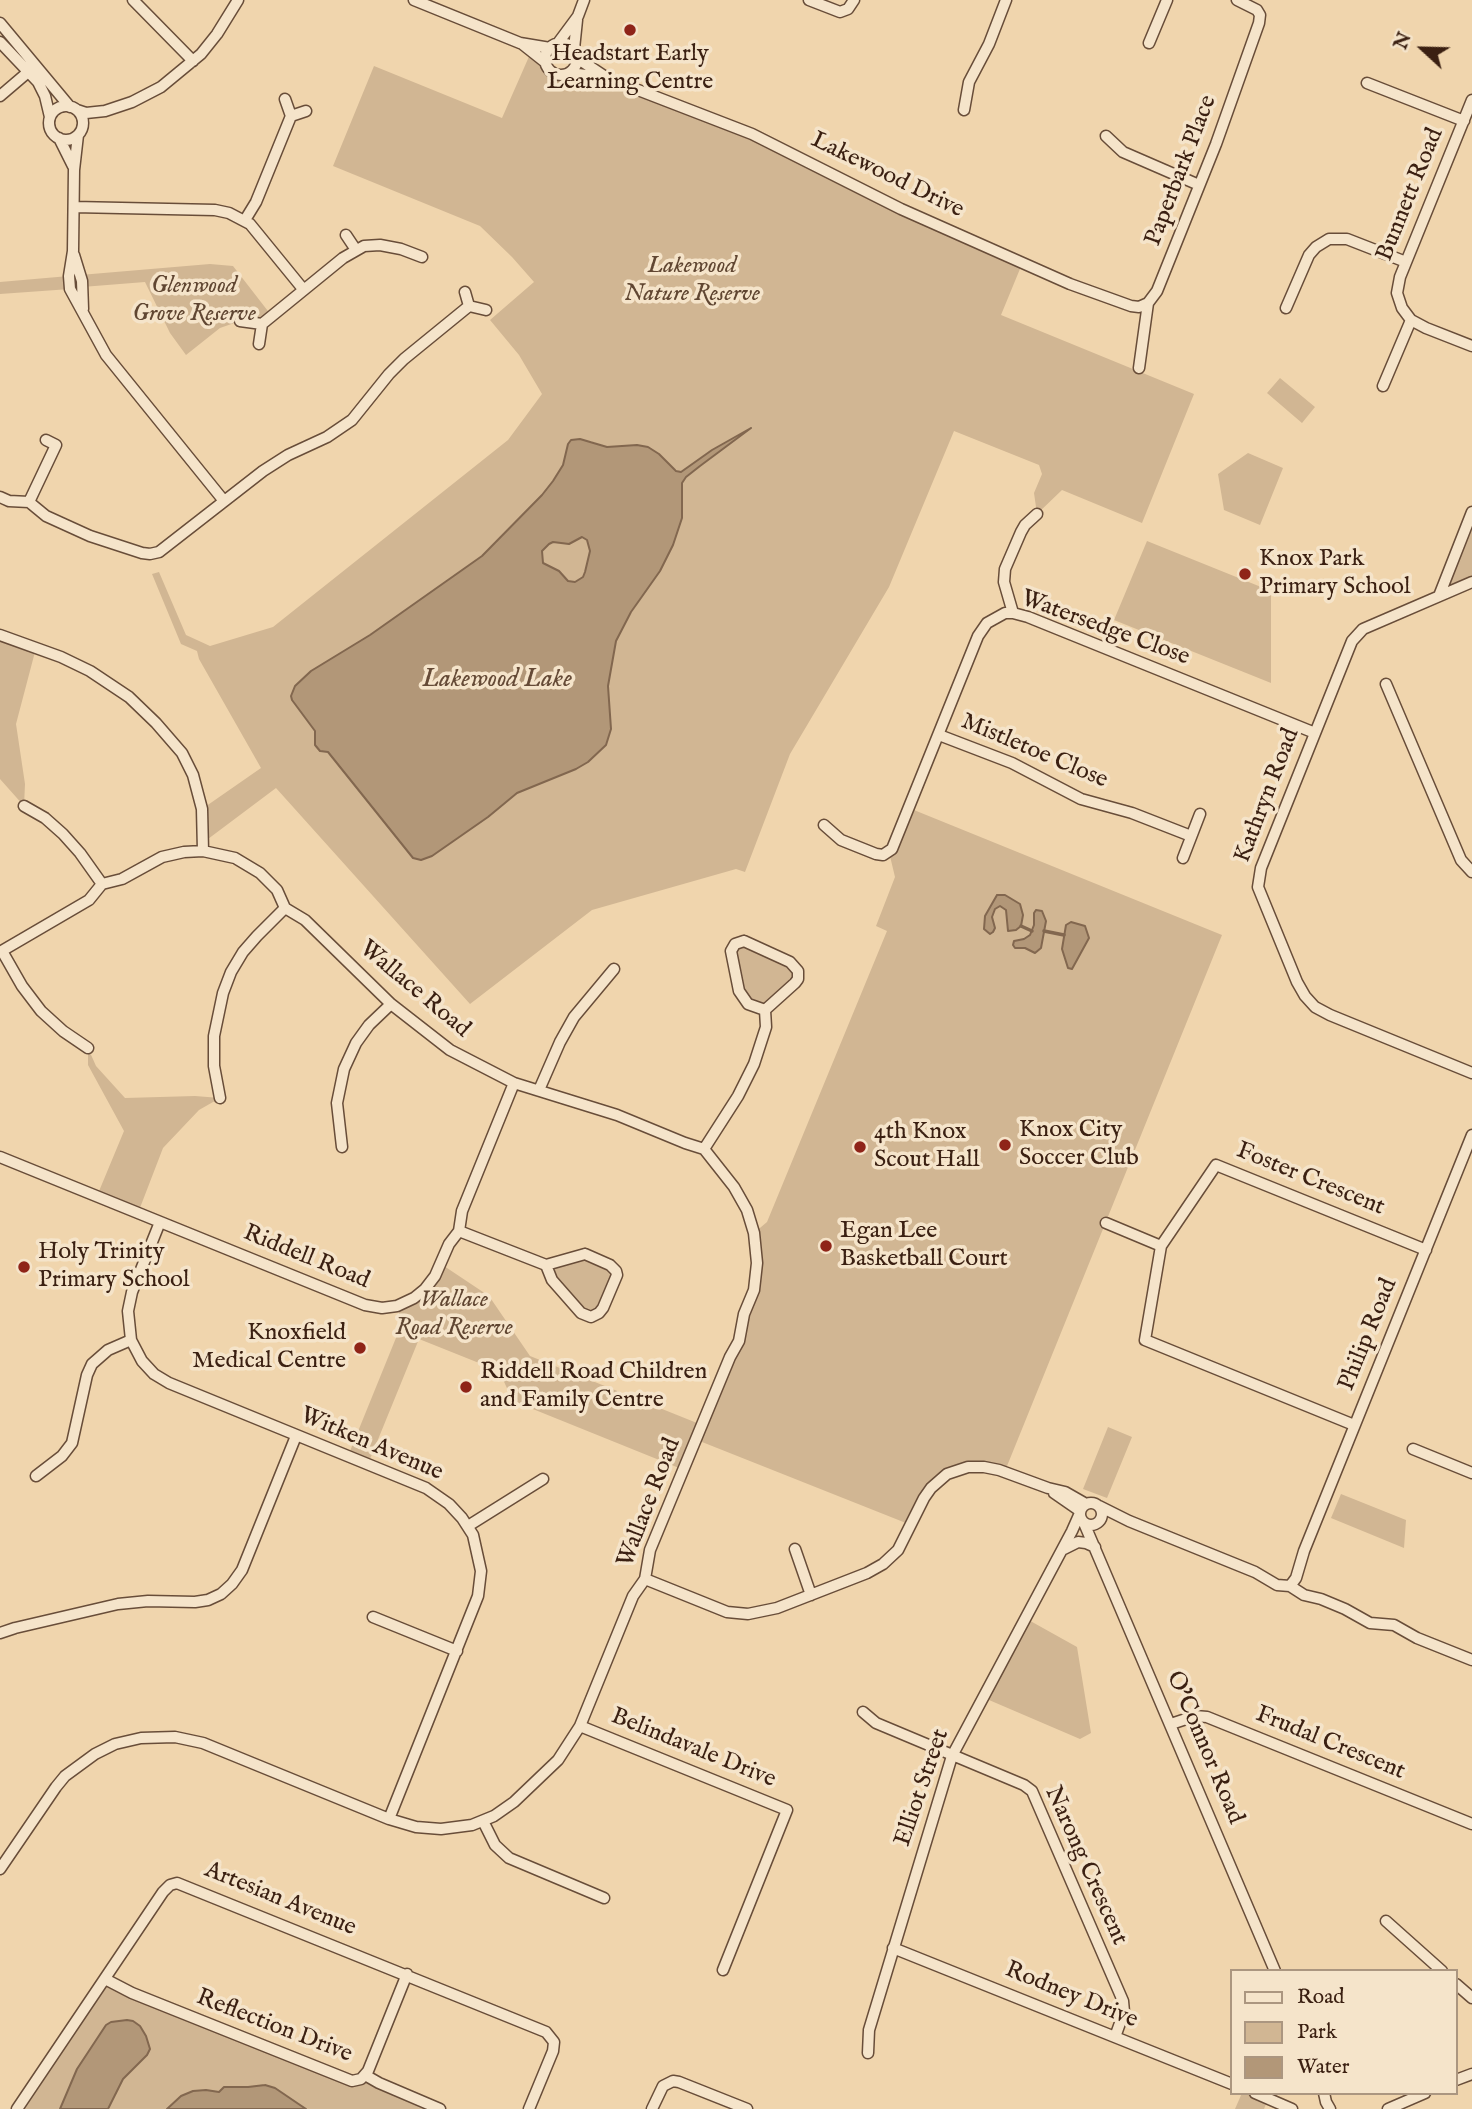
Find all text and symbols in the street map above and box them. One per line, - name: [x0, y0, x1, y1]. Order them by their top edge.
- north arrow: [1388, 14, 1458, 84]
- marker: Headstart Early Learning Centre: [622, 22, 638, 38]
- text: N: [1389, 29, 1418, 53]
- place label: Headstart Early Learning Centre: [547, 41, 713, 97]
- street label: Paperbark Place: [1140, 92, 1224, 250]
- street label: Bunnett Road: [1371, 124, 1451, 266]
- street label: Lakewood Drive: [806, 127, 968, 225]
- park label: Lakewood Nature Reserve: [624, 253, 760, 309]
- park label: Glenwood Grove Reserve: [132, 273, 256, 329]
- place label: Knox Park Primary School: [1259, 546, 1411, 602]
- marker: Knox Park Primary School: [1237, 566, 1253, 582]
- street label: Watersedge Close: [1017, 585, 1193, 673]
- water label: Lakewood Lake: [422, 665, 572, 697]
- street label: Mistletoe Close: [956, 708, 1112, 796]
- street label: Kathryn Road: [1229, 725, 1307, 867]
- street label: Wallace Road: [353, 935, 475, 1045]
- place label: Knox City Soccer Club: [1019, 1117, 1139, 1173]
- place label: 4th Knox Scout Hall: [874, 1119, 980, 1175]
- marker: Knox City Soccer Club: [997, 1137, 1013, 1153]
- street label: Foster Crescent: [1232, 1137, 1388, 1223]
- marker: 4th Knox Scout Hall: [852, 1139, 868, 1155]
- place label: Egan Lee Basketball Court: [840, 1218, 1008, 1274]
- street label: Riddell Road: [239, 1220, 373, 1296]
- marker: Egan Lee Basketball Court: [818, 1238, 834, 1254]
- place label: Holy Trinity Primary School: [38, 1239, 190, 1295]
- marker: Holy Trinity Primary School: [16, 1259, 32, 1275]
- street label: Philip Road: [1333, 1275, 1405, 1395]
- park label: Wallace Road Reserve: [395, 1287, 513, 1343]
- place label: Knoxfield Medical Centre: [192, 1320, 346, 1376]
- marker: Knoxfield Medical Centre: [352, 1340, 368, 1356]
- place label: Riddell Road Children and Family Centre: [480, 1359, 707, 1415]
- marker: Riddell Road Children and Family Centre: [458, 1379, 474, 1395]
- street label: Witken Avenue: [295, 1402, 447, 1488]
- street label: Wallace Road: [612, 1434, 688, 1572]
- street label: O'Connor Road: [1159, 1667, 1249, 1829]
- street label: Frudal Crescent: [1251, 1701, 1409, 1787]
- street label: Belindavale Drive: [606, 1703, 780, 1795]
- street label: Elliot Street: [890, 1726, 956, 1850]
- street label: Narong Crescent: [1037, 1782, 1133, 1950]
- street label: Artesian Avenue: [200, 1857, 360, 1943]
- street label: Rodney Drive: [1000, 1956, 1142, 2036]
- legend: [1230, 1969, 1458, 2095]
- street label: Reflection Drive: [192, 1984, 356, 2070]
- text: Road: [1297, 1984, 1344, 2011]
- text: Park: [1297, 2019, 1337, 2046]
- text: Water: [1297, 2054, 1349, 2081]

